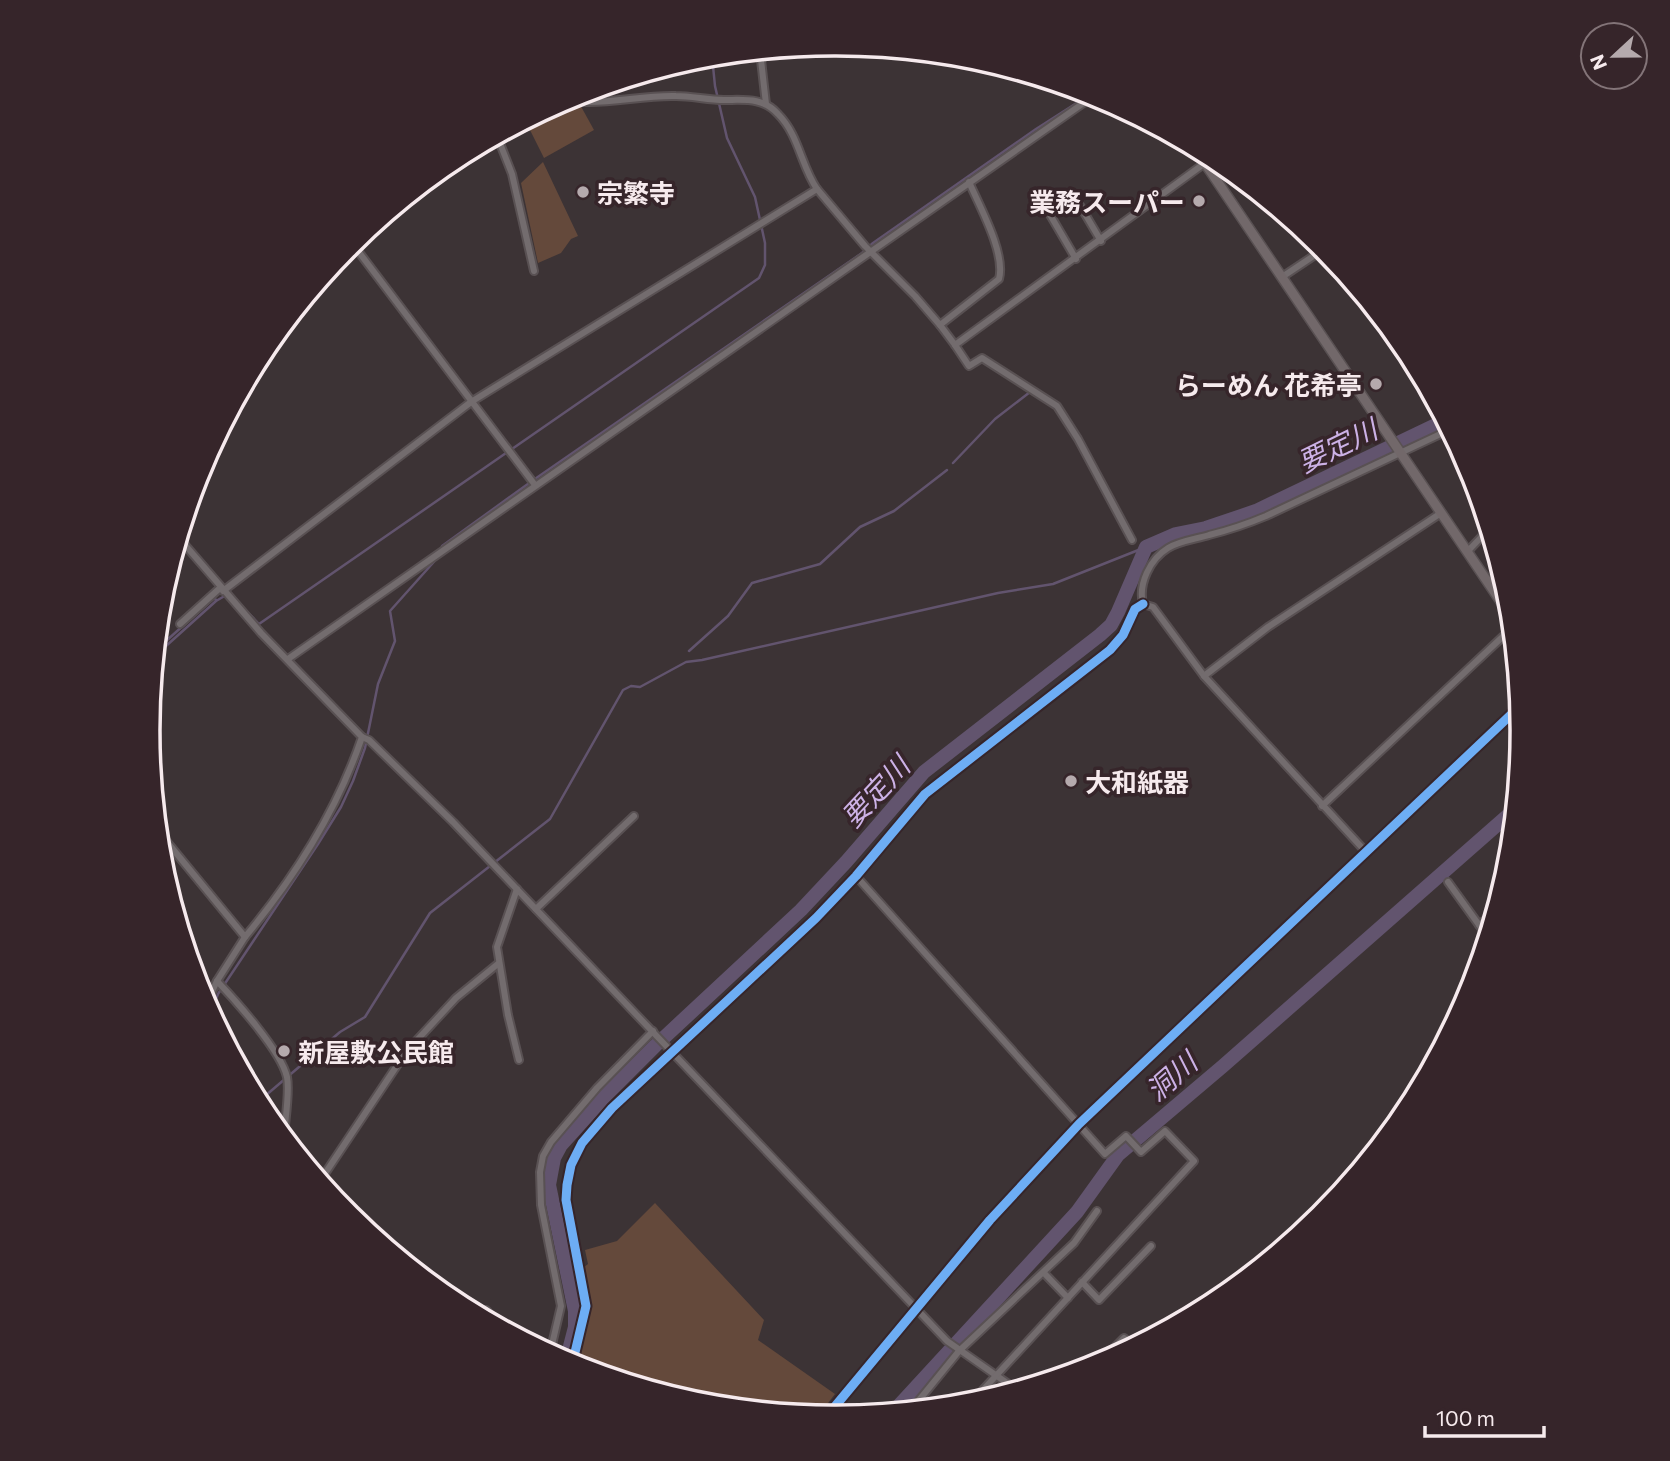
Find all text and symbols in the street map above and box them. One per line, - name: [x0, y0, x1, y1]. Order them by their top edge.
- north arrow: [1579, 21, 1649, 91]
- text: N: [1584, 52, 1611, 73]
- place label: 宗繁寺: [597, 177, 675, 208]
- marker: 宗繁寺: [575, 184, 591, 200]
- place label: 業務スーパー: [1029, 186, 1185, 217]
- marker: 業務スーパー: [1191, 193, 1207, 209]
- place label: らーめん 花希亭: [1175, 369, 1362, 400]
- marker: らーめん 花希亭: [1368, 376, 1384, 392]
- water label: 要定川: [1292, 410, 1385, 479]
- water label: 要定川: [834, 747, 918, 833]
- place label: 大和紙器: [1085, 766, 1189, 797]
- marker: 大和紙器: [1063, 773, 1079, 789]
- place label: 新屋敷公民館: [298, 1036, 454, 1067]
- marker: 新屋敷公民館: [276, 1043, 292, 1059]
- water label: 洞川: [1139, 1043, 1206, 1107]
- scale bar: [1425, 1394, 1544, 1438]
- text: 100 m: [1436, 1405, 1495, 1430]

